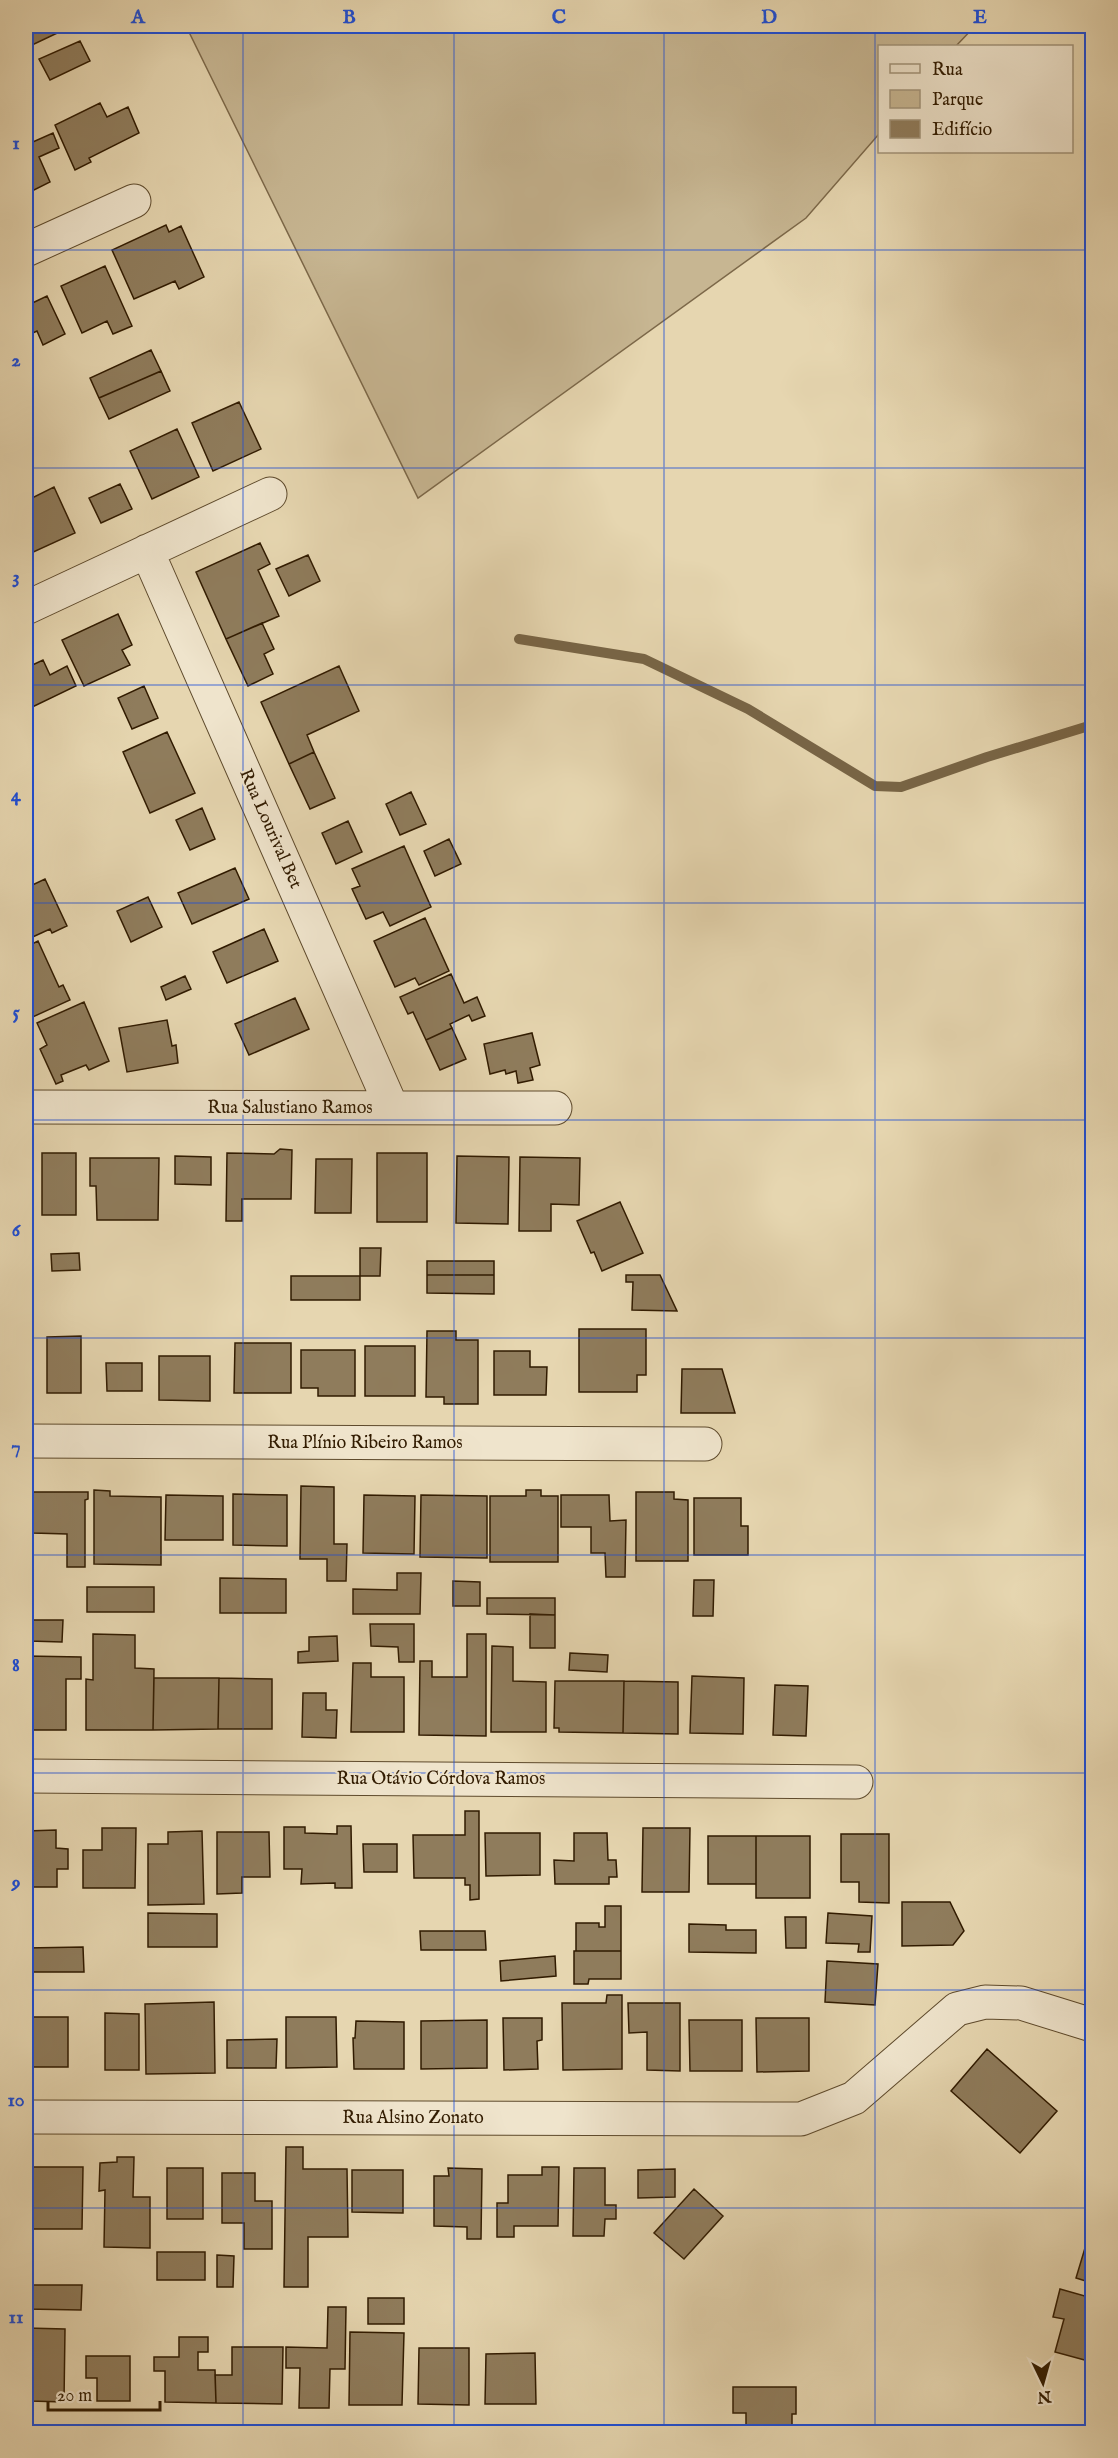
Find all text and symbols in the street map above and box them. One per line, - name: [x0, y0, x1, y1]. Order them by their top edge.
- text: A: [130, 5, 146, 30]
- text: B: [342, 5, 356, 30]
- text: C: [552, 5, 566, 30]
- text: D: [761, 5, 777, 30]
- text: E: [973, 5, 987, 30]
- legend: [878, 45, 1073, 153]
- text: Rua: [932, 59, 963, 82]
- text: Parque: [932, 89, 983, 112]
- text: Edifício: [932, 119, 993, 142]
- text: 1: [12, 131, 20, 156]
- text: 2: [11, 348, 21, 373]
- text: 3: [12, 565, 20, 590]
- street label: Rua Lourival Bet: [233, 765, 307, 893]
- text: 4: [11, 783, 22, 808]
- text: 5: [12, 1000, 20, 1025]
- street label: Rua Salustiano Ramos: [207, 1097, 373, 1120]
- text: 6: [12, 1218, 22, 1243]
- street label: Rua Plínio Ribeiro Ramos: [267, 1432, 463, 1455]
- text: 7: [11, 1435, 21, 1460]
- text: 8: [12, 1653, 20, 1678]
- street label: Rua Otávio Córdova Ramos: [337, 1768, 545, 1791]
- text: 9: [11, 1870, 21, 1895]
- text: 10: [7, 2088, 25, 2113]
- street label: Rua Alsino Zonato: [342, 2107, 484, 2130]
- text: 11: [9, 2305, 23, 2330]
- north arrow: [1013, 2353, 1073, 2413]
- scale bar: [48, 2374, 160, 2412]
- text: 20 m: [57, 2385, 92, 2408]
- text: N: [1036, 2385, 1053, 2407]

